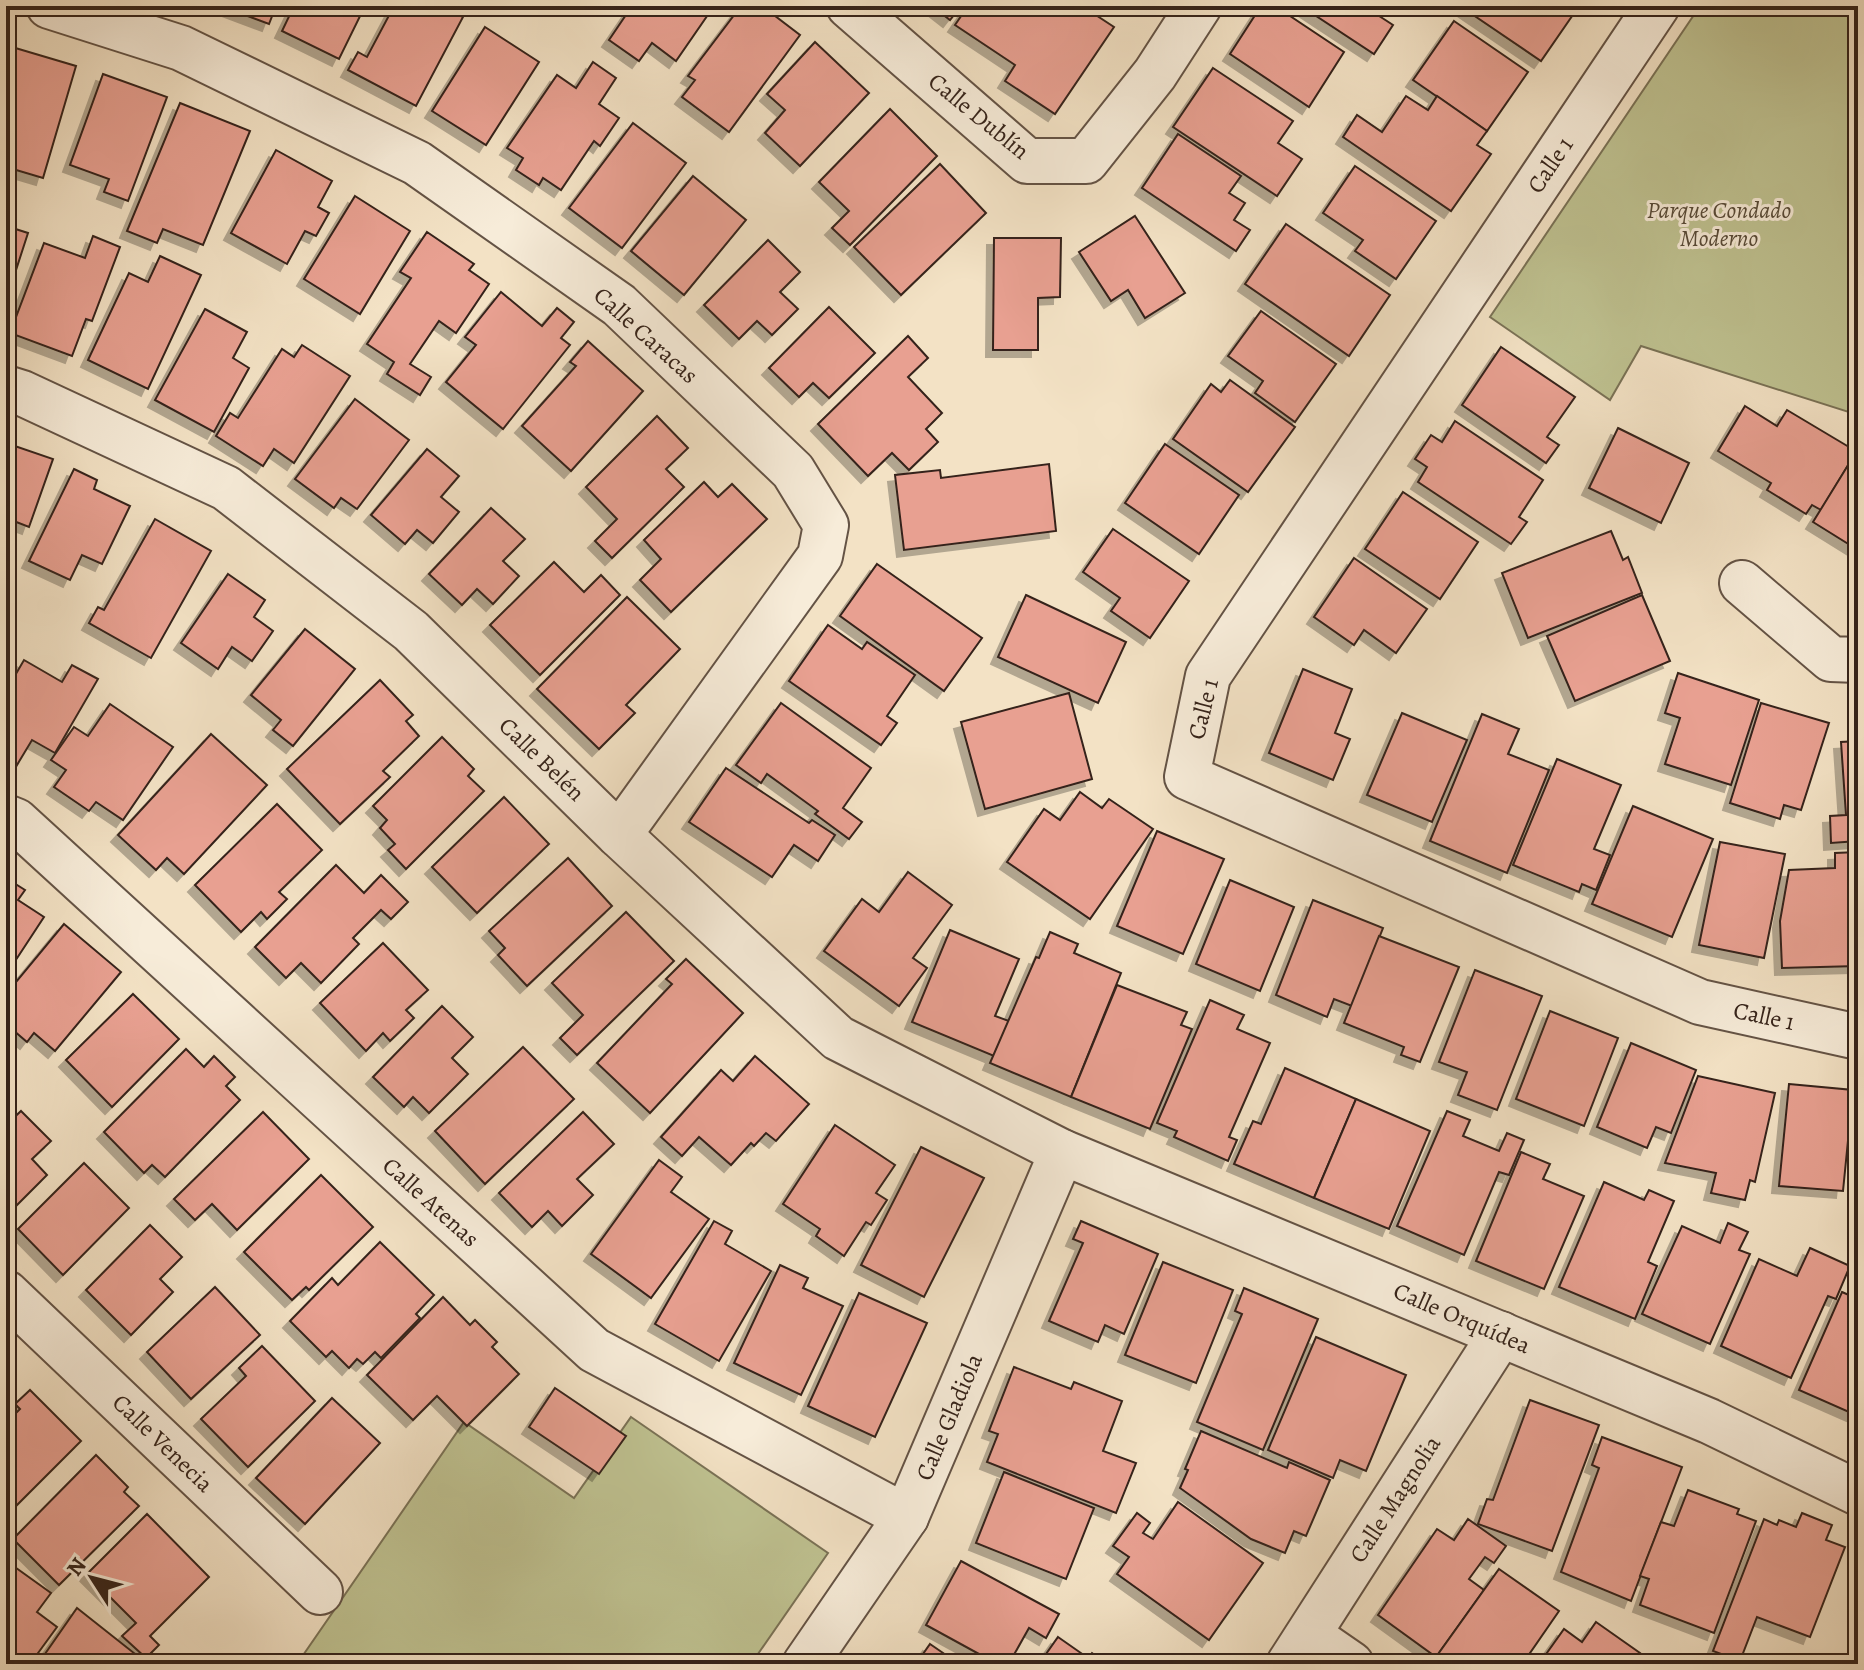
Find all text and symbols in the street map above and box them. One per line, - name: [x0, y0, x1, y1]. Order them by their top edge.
- street label: Calle Dublín: [922, 65, 1036, 167]
- street label: Calle 1: [1520, 131, 1580, 199]
- park label: Parque Condado Moderno: [1647, 194, 1791, 254]
- street label: Calle Caracas: [587, 279, 705, 391]
- street label: Calle 1: [1180, 675, 1226, 743]
- street label: Calle Belén: [492, 710, 592, 808]
- street label: Calle 1: [1731, 994, 1797, 1038]
- street label: Calle Atenas: [376, 1150, 486, 1254]
- street label: Calle Orquídea: [1389, 1275, 1536, 1362]
- street label: Calle Gladiola: [908, 1348, 990, 1485]
- street label: Calle Venecia: [105, 1387, 221, 1500]
- street label: Calle Magnolia: [1342, 1429, 1449, 1569]
- north arrow: [52, 1538, 132, 1618]
- text: N: [60, 1552, 93, 1582]

